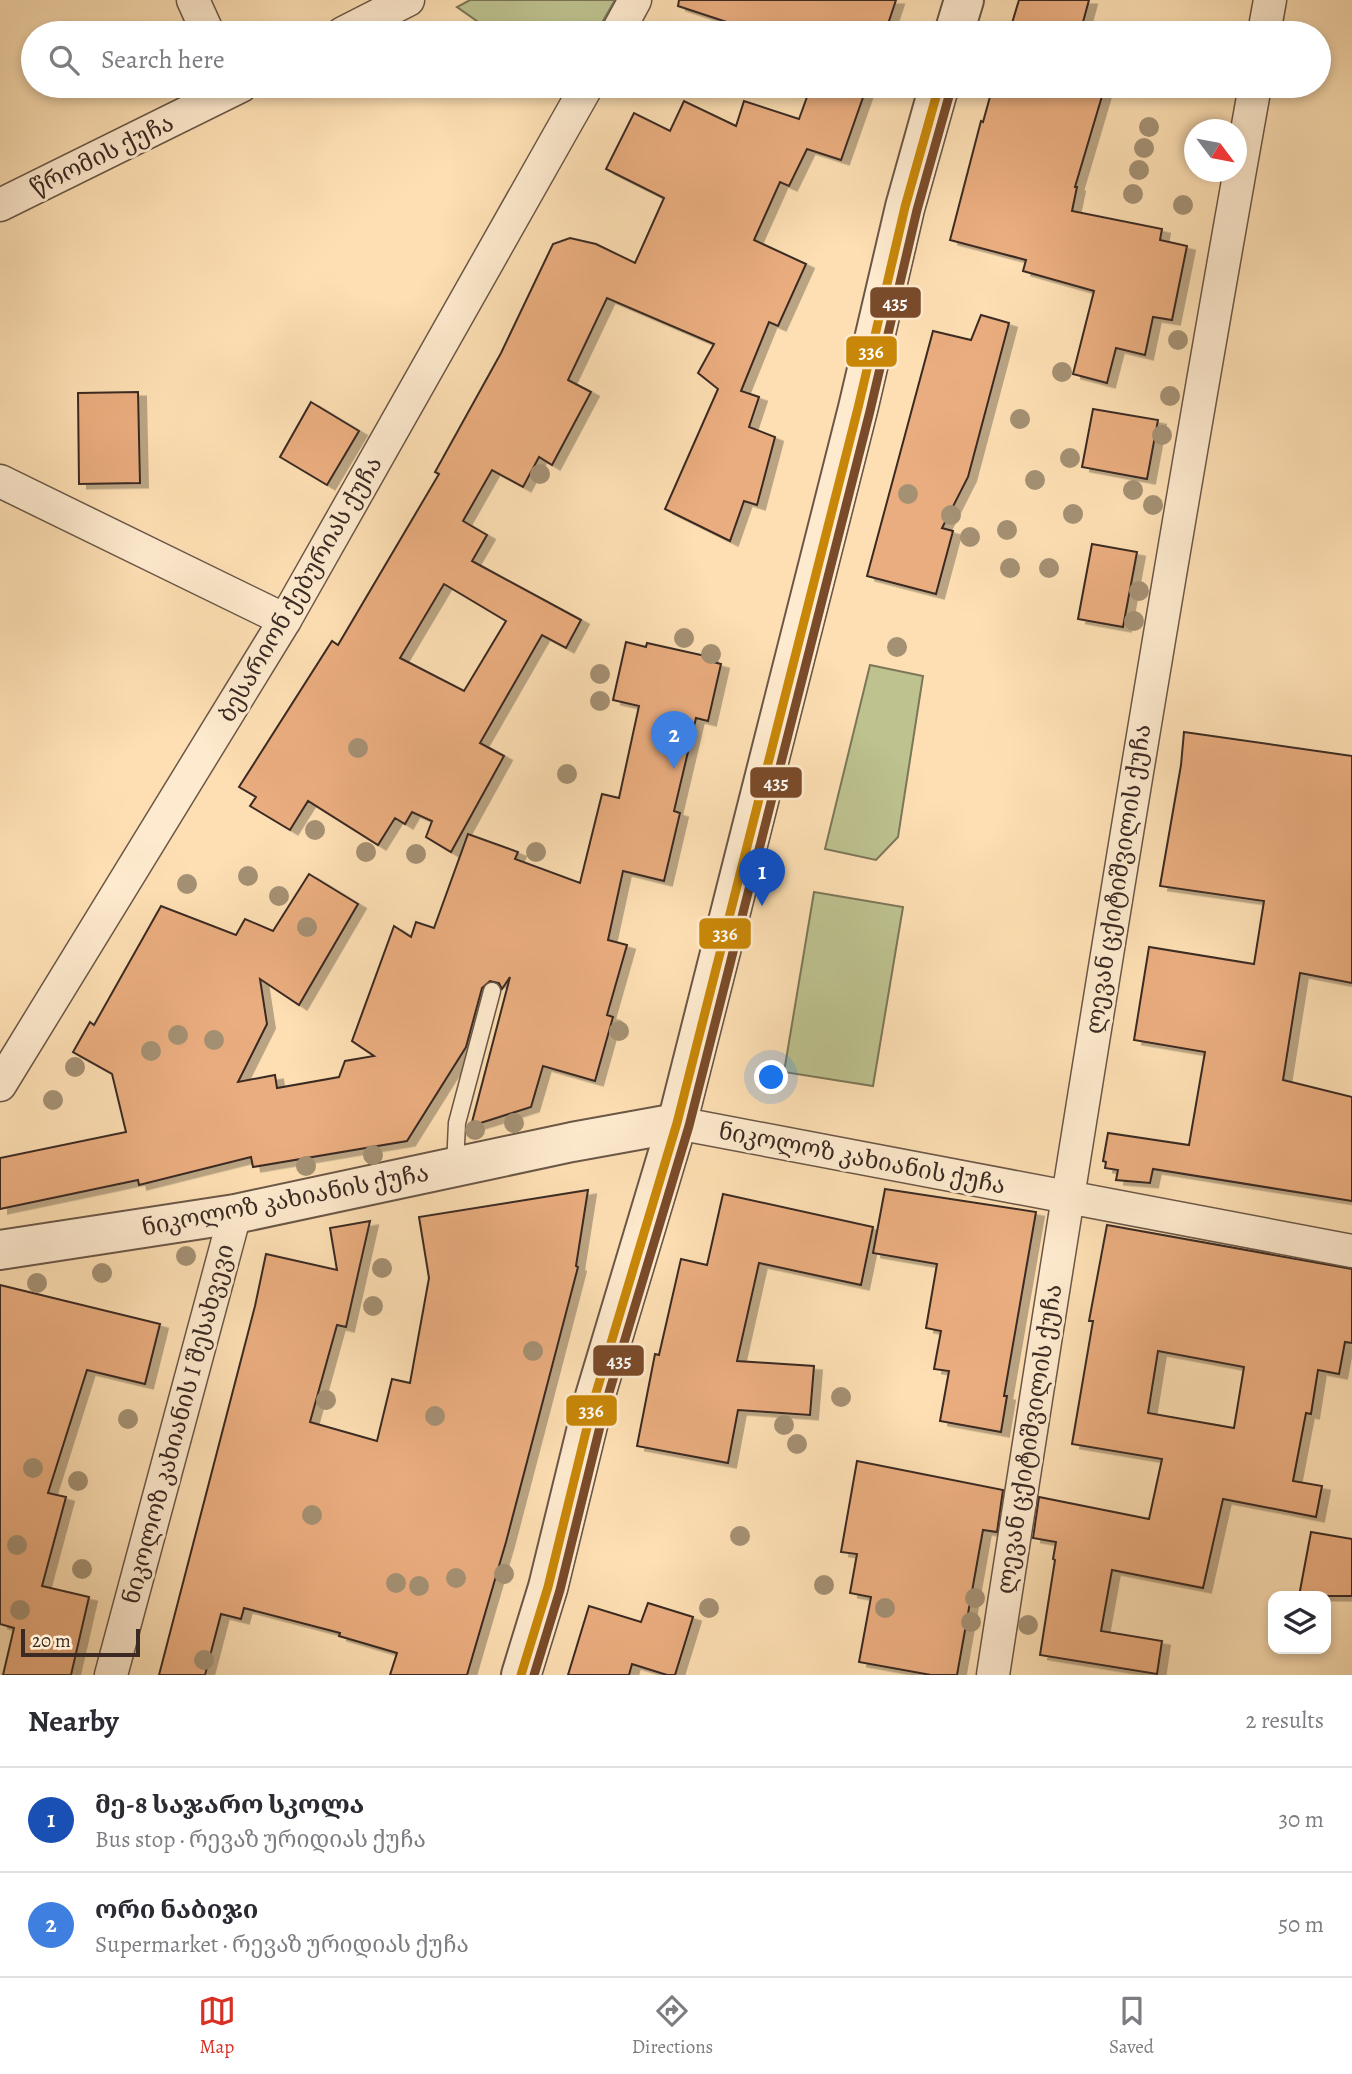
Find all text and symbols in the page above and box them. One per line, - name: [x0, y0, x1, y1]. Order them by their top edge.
- search box: [21, 21, 1331, 98]
- icon: search: [45, 41, 83, 79]
- text: Search here: [101, 42, 225, 77]
- street label: წრომის ქუჩა: [25, 107, 179, 203]
- north arrow: [1184, 119, 1247, 182]
- line badge: 435: [869, 286, 922, 319]
- text: 435: [882, 290, 908, 316]
- line badge: 336: [845, 335, 898, 368]
- text: 336: [858, 339, 884, 365]
- street label: ბესარიონ ქებურიას ქუჩა: [211, 450, 389, 728]
- pin: 2: [651, 711, 697, 769]
- street label: ლევან ცქიტიშვილის ქუჩა: [1078, 722, 1158, 1036]
- line badge: 435: [749, 766, 803, 799]
- text: 435: [763, 770, 789, 796]
- pin: 1: [739, 848, 785, 906]
- line badge: 336: [698, 917, 752, 950]
- text: 336: [712, 921, 738, 947]
- your location: [754, 1060, 788, 1094]
- street label: ნიკოლოზ კახიანის ქუჩა: [716, 1114, 1008, 1202]
- street label: ნიკოლოზ კახიანის ქუჩა: [139, 1156, 431, 1244]
- street label: ნიკოლოზ კახიანის I შესახვევი: [114, 1241, 242, 1607]
- street label: ლევან ცქიტიშვილის ქუჩა: [989, 1282, 1069, 1596]
- line badge: 435: [592, 1344, 645, 1377]
- text: 435: [606, 1348, 632, 1374]
- line badge: 336: [565, 1394, 618, 1427]
- text: 336: [578, 1398, 604, 1424]
- map controls: [1268, 1591, 1331, 1654]
- button: layers: [1268, 1591, 1331, 1654]
- scale bar: [21, 1626, 140, 1658]
- text: 20 m: [32, 1628, 71, 1654]
- text: Nearby: [28, 1701, 119, 1741]
- text: 2 results: [1246, 1705, 1324, 1736]
- text: მე-8 საჯარო სკოლა: [95, 1787, 364, 1822]
- text: 1: [47, 1804, 55, 1835]
- text: 30 m: [1278, 1804, 1324, 1835]
- text: Bus stop · რევაზ ურიდიას ქუჩა: [95, 1824, 426, 1855]
- text: ორი ნაბიჯი: [95, 1892, 258, 1927]
- text: 2: [45, 1909, 57, 1940]
- text: 50 m: [1278, 1909, 1324, 1940]
- text: Supermarket · რევაზ ურიდიას ქუჩა: [95, 1929, 469, 1960]
- tab: Map: [198, 1992, 236, 2060]
- tab: Directions: [632, 1992, 713, 2060]
- tab: Saved: [1109, 1992, 1154, 2060]

